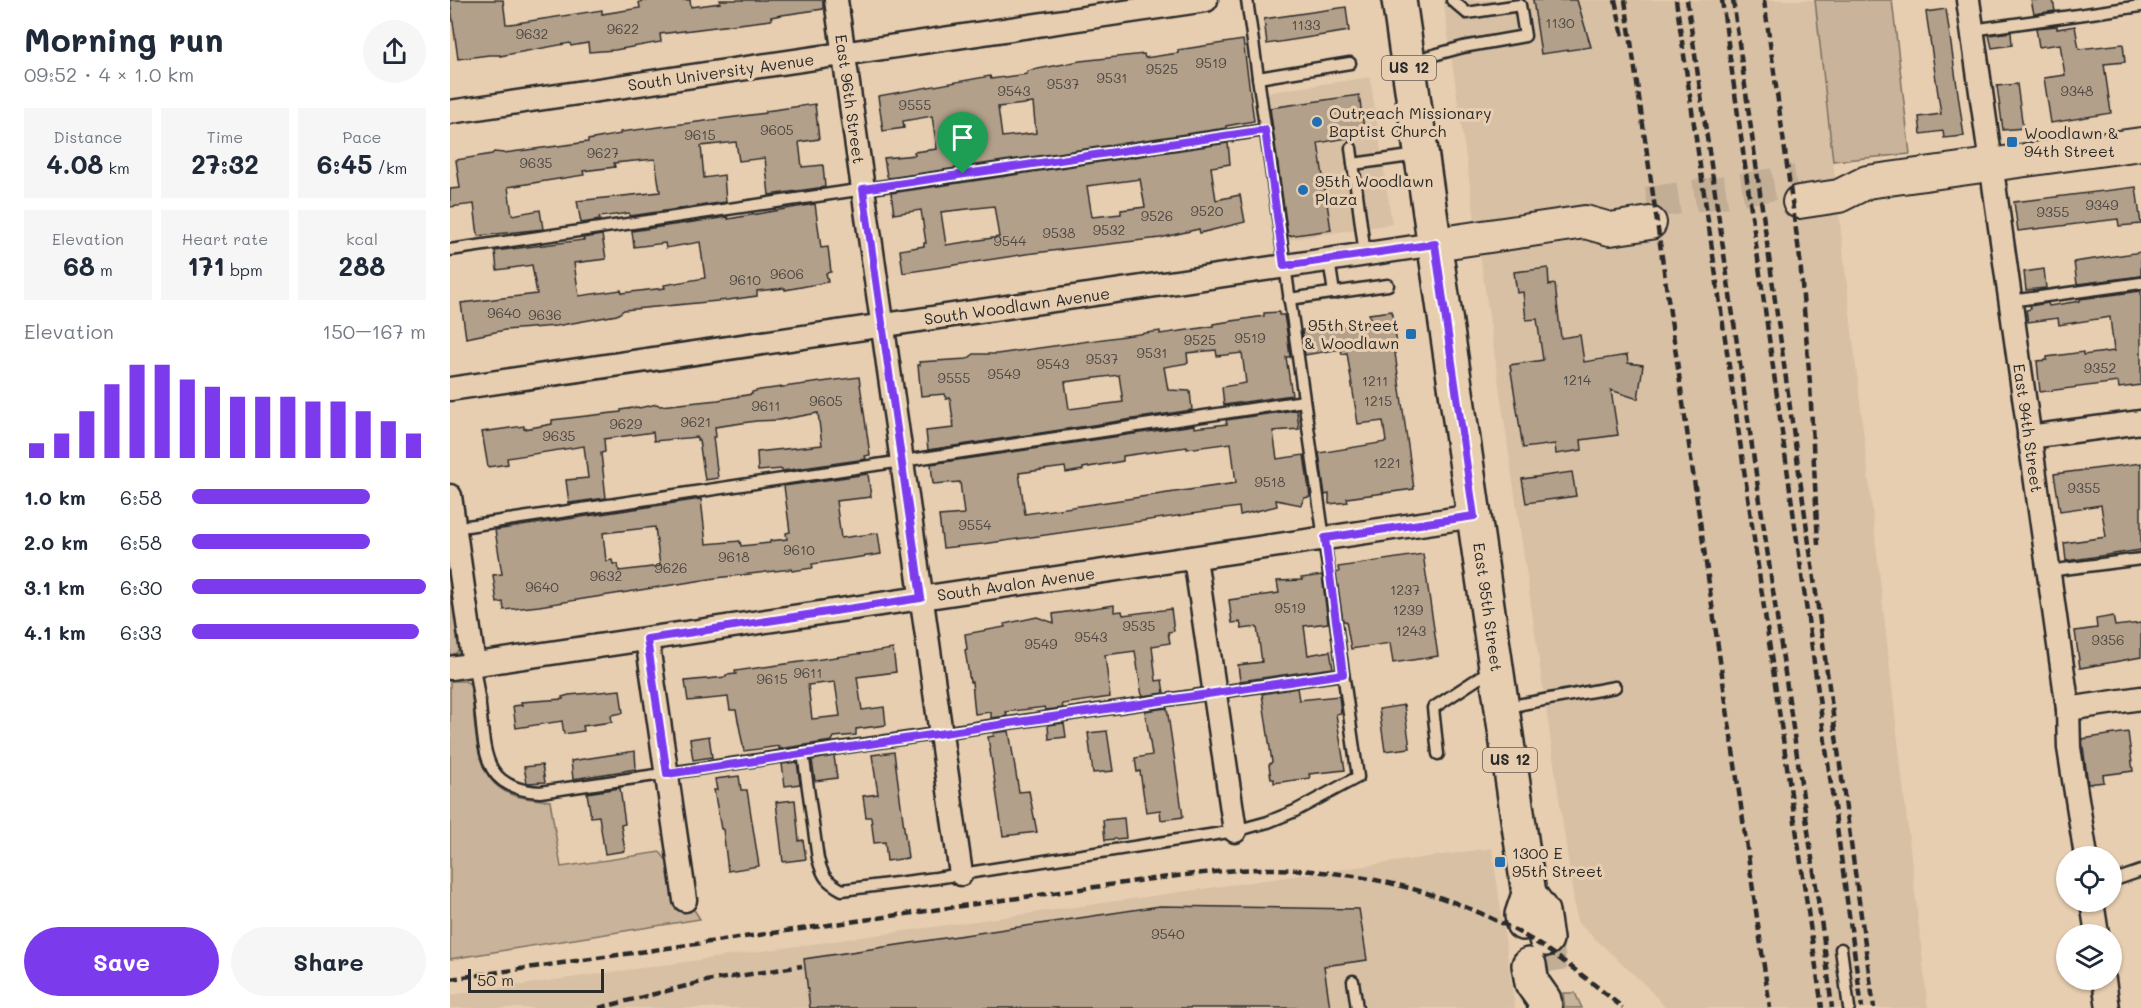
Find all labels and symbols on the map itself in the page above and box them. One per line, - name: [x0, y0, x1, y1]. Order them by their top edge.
- house number: 1130: [1545, 13, 1575, 32]
- house number: 1133: [1292, 15, 1320, 34]
- house number: 9622: [607, 19, 639, 38]
- house number: 9632: [516, 24, 548, 43]
- street label: East 96th Street: [831, 33, 870, 165]
- street label: South University Avenue: [626, 48, 815, 95]
- house number: 9519: [1196, 53, 1226, 72]
- road number: US 12: [1382, 56, 1436, 80]
- house number: 9525: [1146, 59, 1178, 78]
- house number: 9531: [1097, 68, 1127, 87]
- house number: 9537: [1047, 74, 1079, 93]
- house number: 9543: [998, 81, 1030, 100]
- house number: 9348: [2060, 81, 2094, 100]
- house number: 9555: [899, 95, 931, 114]
- place label: Outreach Missionary Baptist Church: [1329, 102, 1492, 141]
- pin: [937, 112, 988, 174]
- marker: Outreach Missionary Baptist Church: [1310, 115, 1324, 129]
- house number: 9605: [760, 120, 794, 139]
- place label: Woodlawn & 94th Street: [2024, 122, 2119, 161]
- house number: 9615: [684, 125, 716, 144]
- marker: Woodlawn & 94th Street: [2005, 135, 2019, 149]
- house number: 9627: [587, 143, 619, 162]
- house number: 9635: [519, 153, 553, 172]
- place label: 95th Woodlawn Plaza: [1315, 170, 1433, 209]
- marker: 95th Woodlawn Plaza: [1296, 183, 1310, 197]
- house number: 9349: [2086, 195, 2118, 214]
- house number: 9520: [1191, 201, 1224, 220]
- house number: 9355: [2037, 202, 2069, 221]
- house number: 9526: [1141, 206, 1173, 225]
- house number: 9532: [1093, 220, 1125, 239]
- house number: 9538: [1042, 223, 1076, 242]
- house number: 9544: [994, 231, 1027, 250]
- house number: 9606: [770, 264, 804, 283]
- house number: 9610: [729, 270, 761, 289]
- street label: South Woodlawn Avenue: [923, 282, 1111, 329]
- house number: 9640: [487, 303, 521, 322]
- house number: 9636: [528, 305, 562, 324]
- place label: 95th Street & Woodlawn: [1304, 314, 1399, 353]
- marker: 95th Street & Woodlawn: [1404, 327, 1418, 341]
- house number: 9519: [1235, 328, 1265, 347]
- house number: 9525: [1184, 330, 1216, 349]
- house number: 9531: [1137, 343, 1167, 362]
- house number: 9537: [1086, 349, 1118, 368]
- house number: 9543: [1037, 354, 1069, 373]
- house number: 9352: [2084, 358, 2116, 377]
- street label: East 94th Street: [2009, 362, 2048, 494]
- house number: 9549: [988, 364, 1020, 383]
- house number: 9555: [938, 368, 970, 387]
- house number: 1214: [1563, 370, 1592, 389]
- house number: 1211: [1362, 371, 1388, 390]
- house number: 9605: [809, 391, 843, 410]
- house number: 1215: [1364, 391, 1392, 410]
- house number: 9611: [751, 396, 781, 415]
- house number: 9621: [681, 412, 711, 431]
- house number: 9629: [610, 414, 642, 433]
- house number: 9635: [542, 426, 576, 445]
- house number: 1221: [1373, 453, 1401, 472]
- house number: 9518: [1254, 472, 1286, 491]
- house number: 9355: [2068, 478, 2100, 497]
- house number: 9554: [959, 515, 992, 534]
- house number: 9610: [783, 540, 815, 559]
- street label: East 95th Street: [1469, 541, 1508, 673]
- house number: 9618: [718, 547, 750, 566]
- house number: 9626: [655, 558, 687, 577]
- street label: South Avalon Avenue: [936, 562, 1096, 605]
- house number: 9632: [590, 566, 622, 585]
- house number: 9640: [525, 577, 559, 596]
- house number: 1237: [1390, 580, 1420, 599]
- house number: 9519: [1275, 598, 1305, 617]
- house number: 1239: [1393, 600, 1423, 619]
- house number: 9535: [1123, 616, 1155, 635]
- house number: 1243: [1396, 621, 1426, 640]
- house number: 9543: [1075, 627, 1107, 646]
- house number: 9356: [2091, 630, 2125, 649]
- house number: 9549: [1025, 634, 1057, 653]
- house number: 9611: [793, 663, 823, 682]
- house number: 9615: [756, 669, 788, 688]
- road number: US 12: [1483, 748, 1537, 772]
- place label: 1300 E 95th Street: [1512, 842, 1603, 881]
- marker: 1300 E 95th Street: [1493, 855, 1507, 869]
- house number: 9540: [1151, 924, 1185, 943]
- scale bar: [468, 966, 604, 994]

